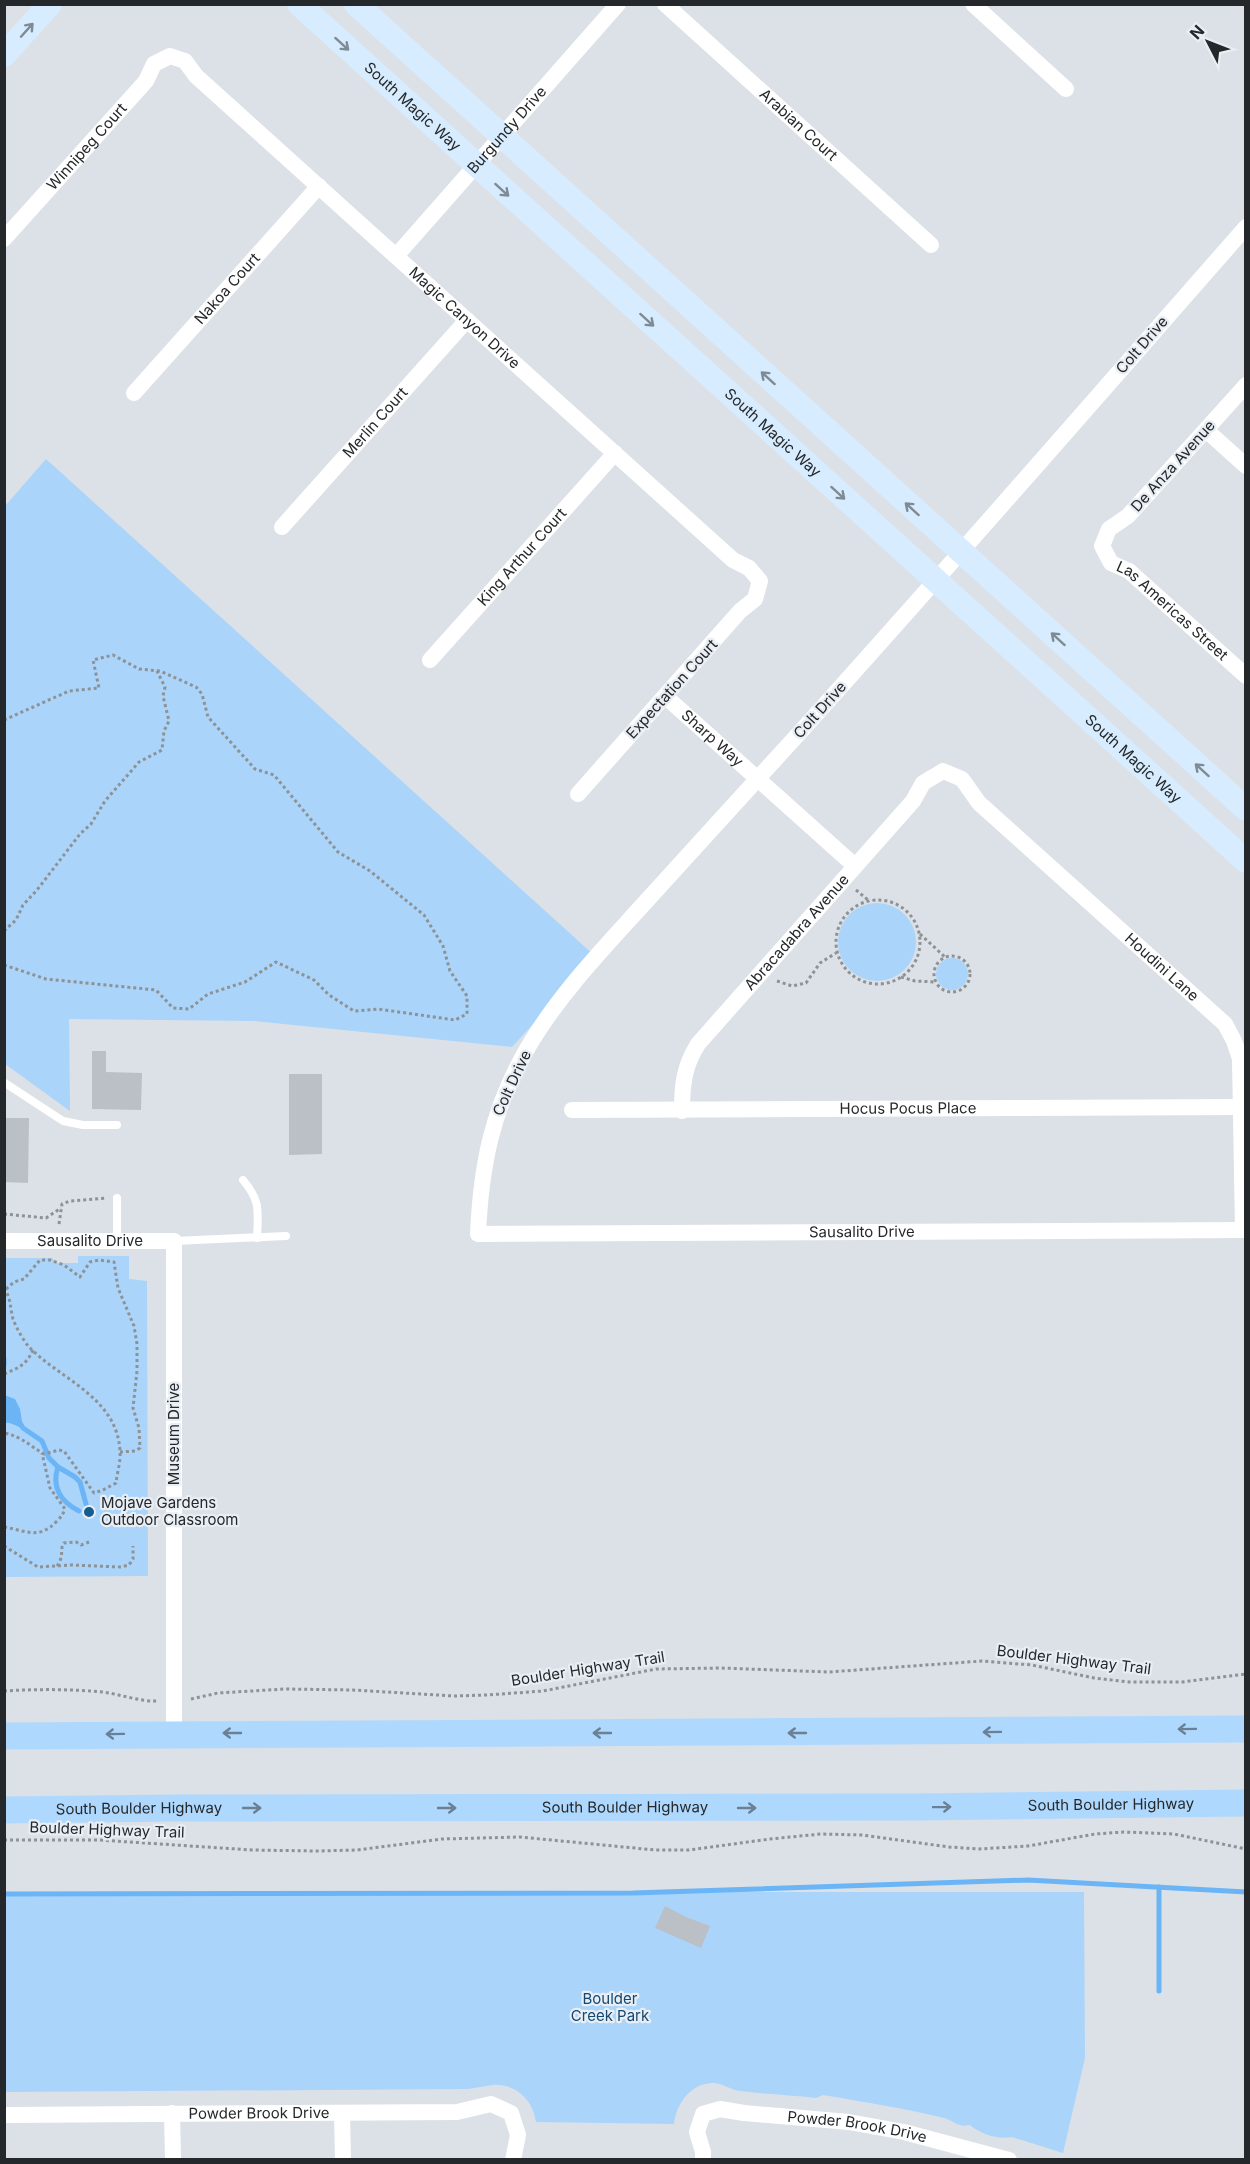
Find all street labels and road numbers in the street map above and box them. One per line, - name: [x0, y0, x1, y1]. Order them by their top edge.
- street label: South Magic Way: [360, 58, 465, 155]
- street label: Burgundy Drive: [463, 82, 550, 177]
- street label: Arabian Court: [756, 84, 842, 165]
- street label: Winnipeg Court: [42, 99, 131, 194]
- street label: Nakoa Court: [190, 249, 264, 328]
- street label: Magic Canyon Drive: [405, 263, 524, 373]
- street label: Colt Drive: [1111, 312, 1172, 377]
- street label: Merlin Court: [338, 383, 411, 462]
- street label: South Magic Way: [721, 384, 826, 481]
- street label: De Anza Avenue: [1127, 416, 1219, 515]
- street label: King Arthur Court: [473, 504, 570, 610]
- street label: Las Americas Street: [1114, 557, 1232, 664]
- street label: Expectation Court: [622, 635, 721, 742]
- street label: Colt Drive: [789, 677, 850, 742]
- street label: Sharp Way: [678, 705, 748, 771]
- street label: South Magic Way: [1081, 710, 1186, 807]
- street label: Abracadabra Avenue: [740, 870, 853, 994]
- street label: Houdini Lane: [1121, 929, 1203, 1005]
- street label: Colt Drive: [488, 1047, 535, 1119]
- street label: Hocus Pocus Place: [840, 1098, 976, 1118]
- street label: Sausalito Drive: [809, 1222, 915, 1241]
- street label: Sausalito Drive: [37, 1231, 143, 1250]
- street label: Museum Drive: [164, 1383, 183, 1485]
- street label: Boulder Highway Trail: [996, 1641, 1152, 1678]
- street label: Boulder Highway Trail: [510, 1647, 666, 1690]
- street label: South Boulder Highway: [1028, 1794, 1195, 1815]
- street label: South Boulder Highway: [542, 1797, 709, 1817]
- street label: South Boulder Highway: [56, 1798, 223, 1818]
- street label: Boulder Highway Trail: [29, 1817, 185, 1842]
- street label: Powder Brook Drive: [188, 2103, 330, 2123]
- street label: Powder Brook Drive: [787, 2107, 929, 2147]

